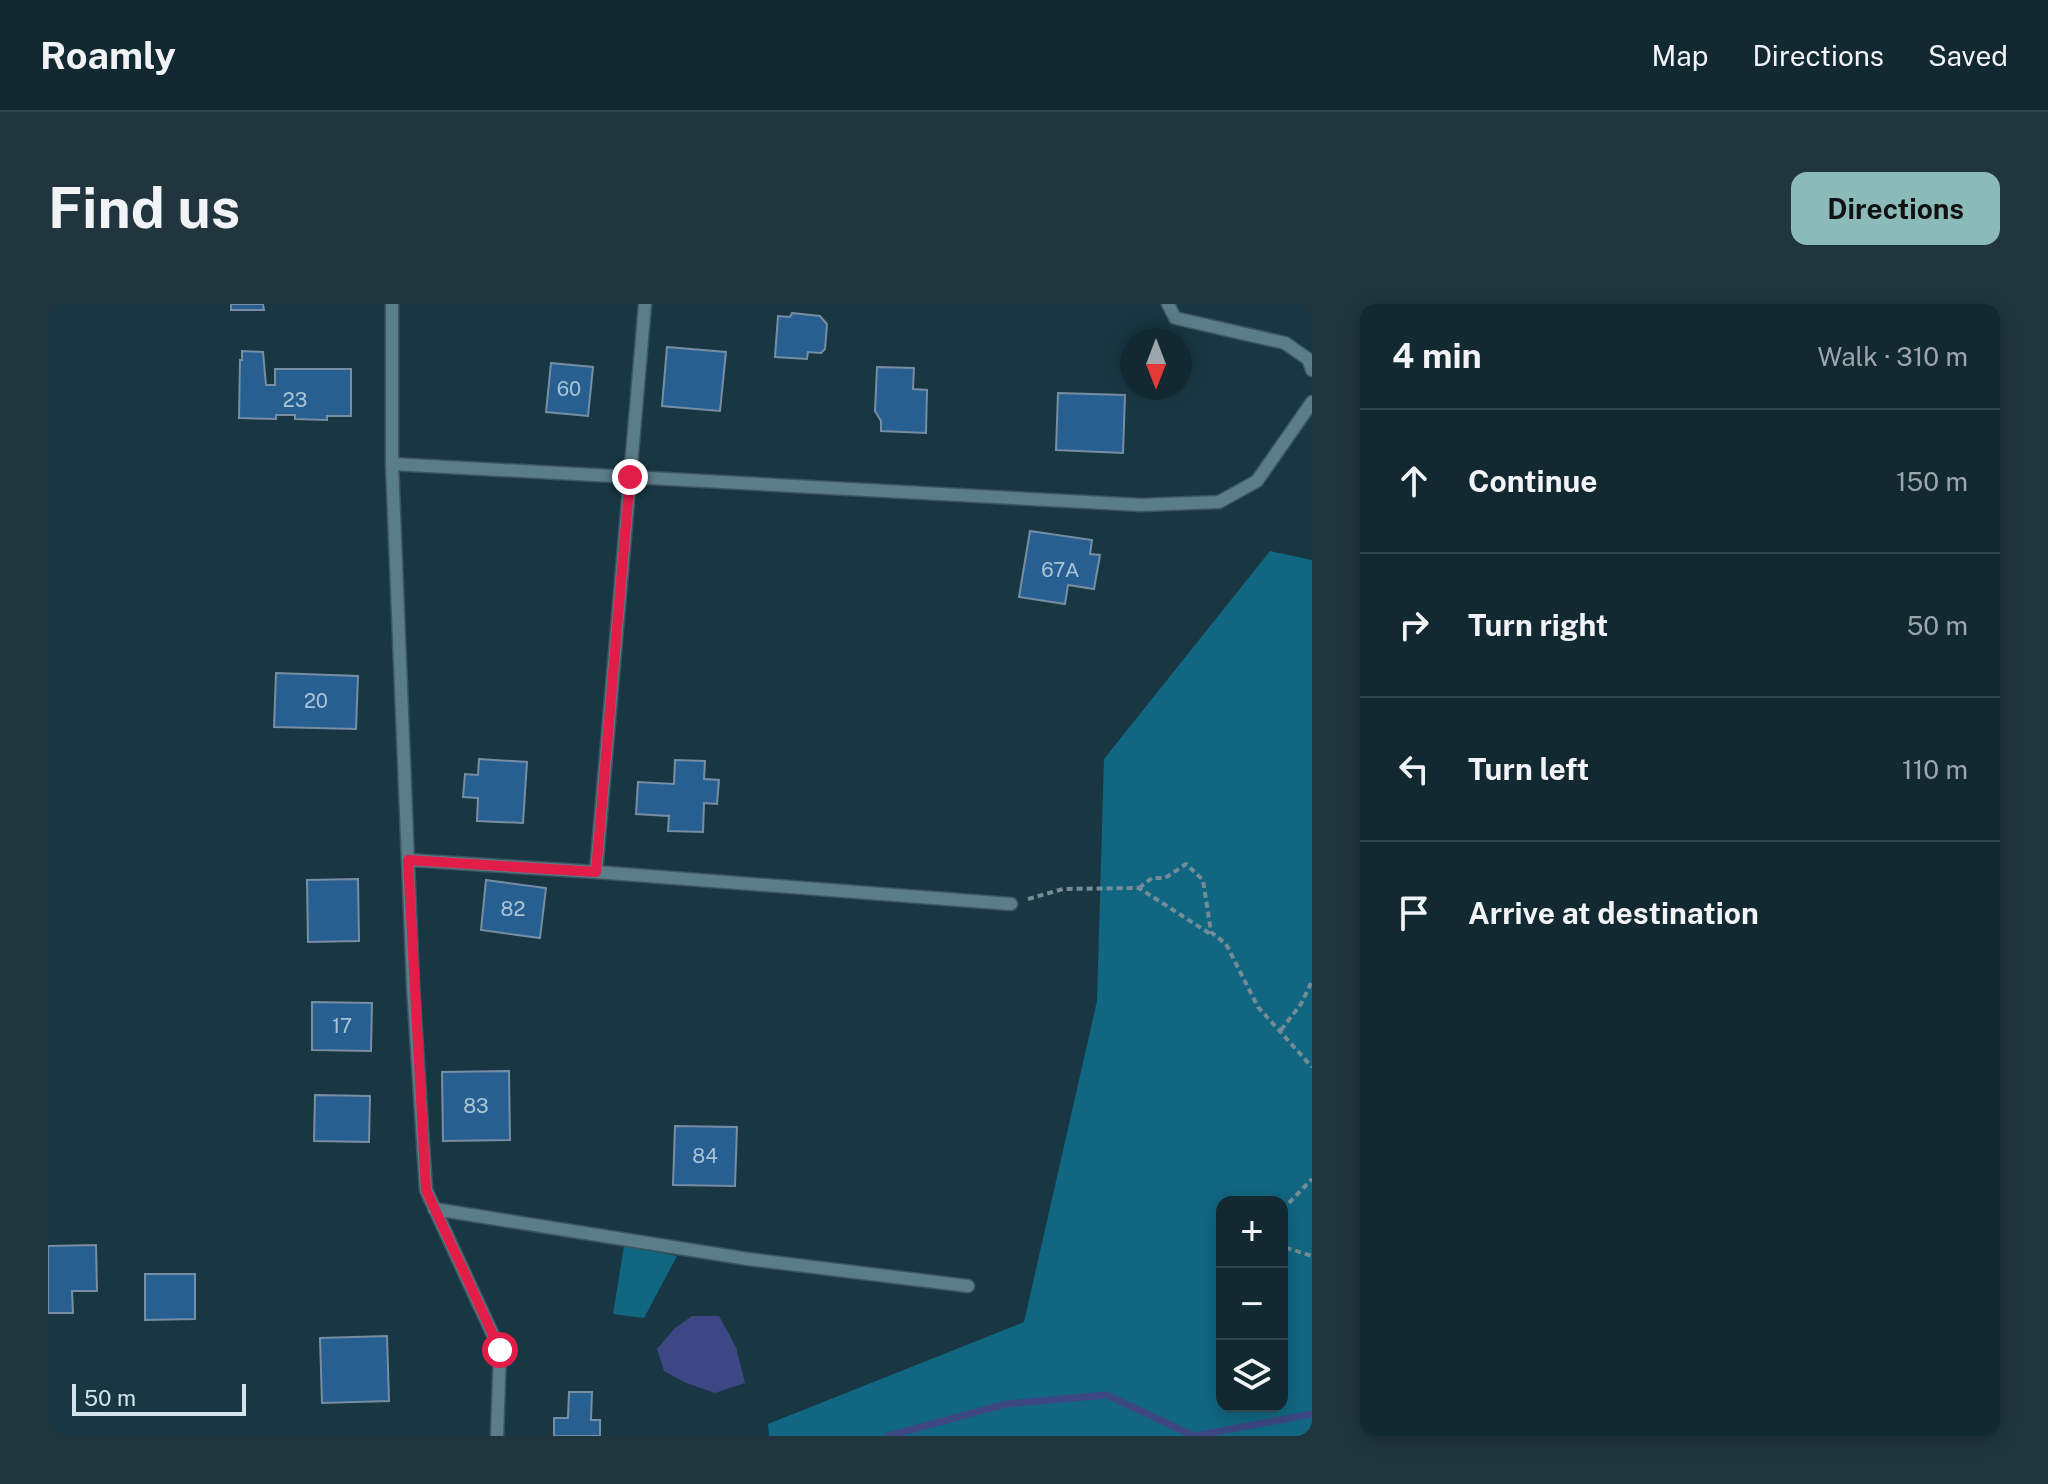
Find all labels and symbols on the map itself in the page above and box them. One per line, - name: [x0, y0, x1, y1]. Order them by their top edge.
- north arrow: [1120, 328, 1192, 400]
- house number: 60: [557, 377, 581, 401]
- house number: 23: [283, 388, 307, 412]
- route end: [612, 459, 648, 495]
- house number: 67А: [1041, 558, 1079, 582]
- house number: 20: [304, 689, 328, 713]
- house number: 82: [501, 897, 525, 921]
- house number: 17: [332, 1014, 352, 1038]
- house number: 83: [463, 1094, 489, 1118]
- house number: 84: [692, 1144, 718, 1168]
- route start: [482, 1332, 518, 1368]
- scale bar: [72, 1380, 246, 1416]

